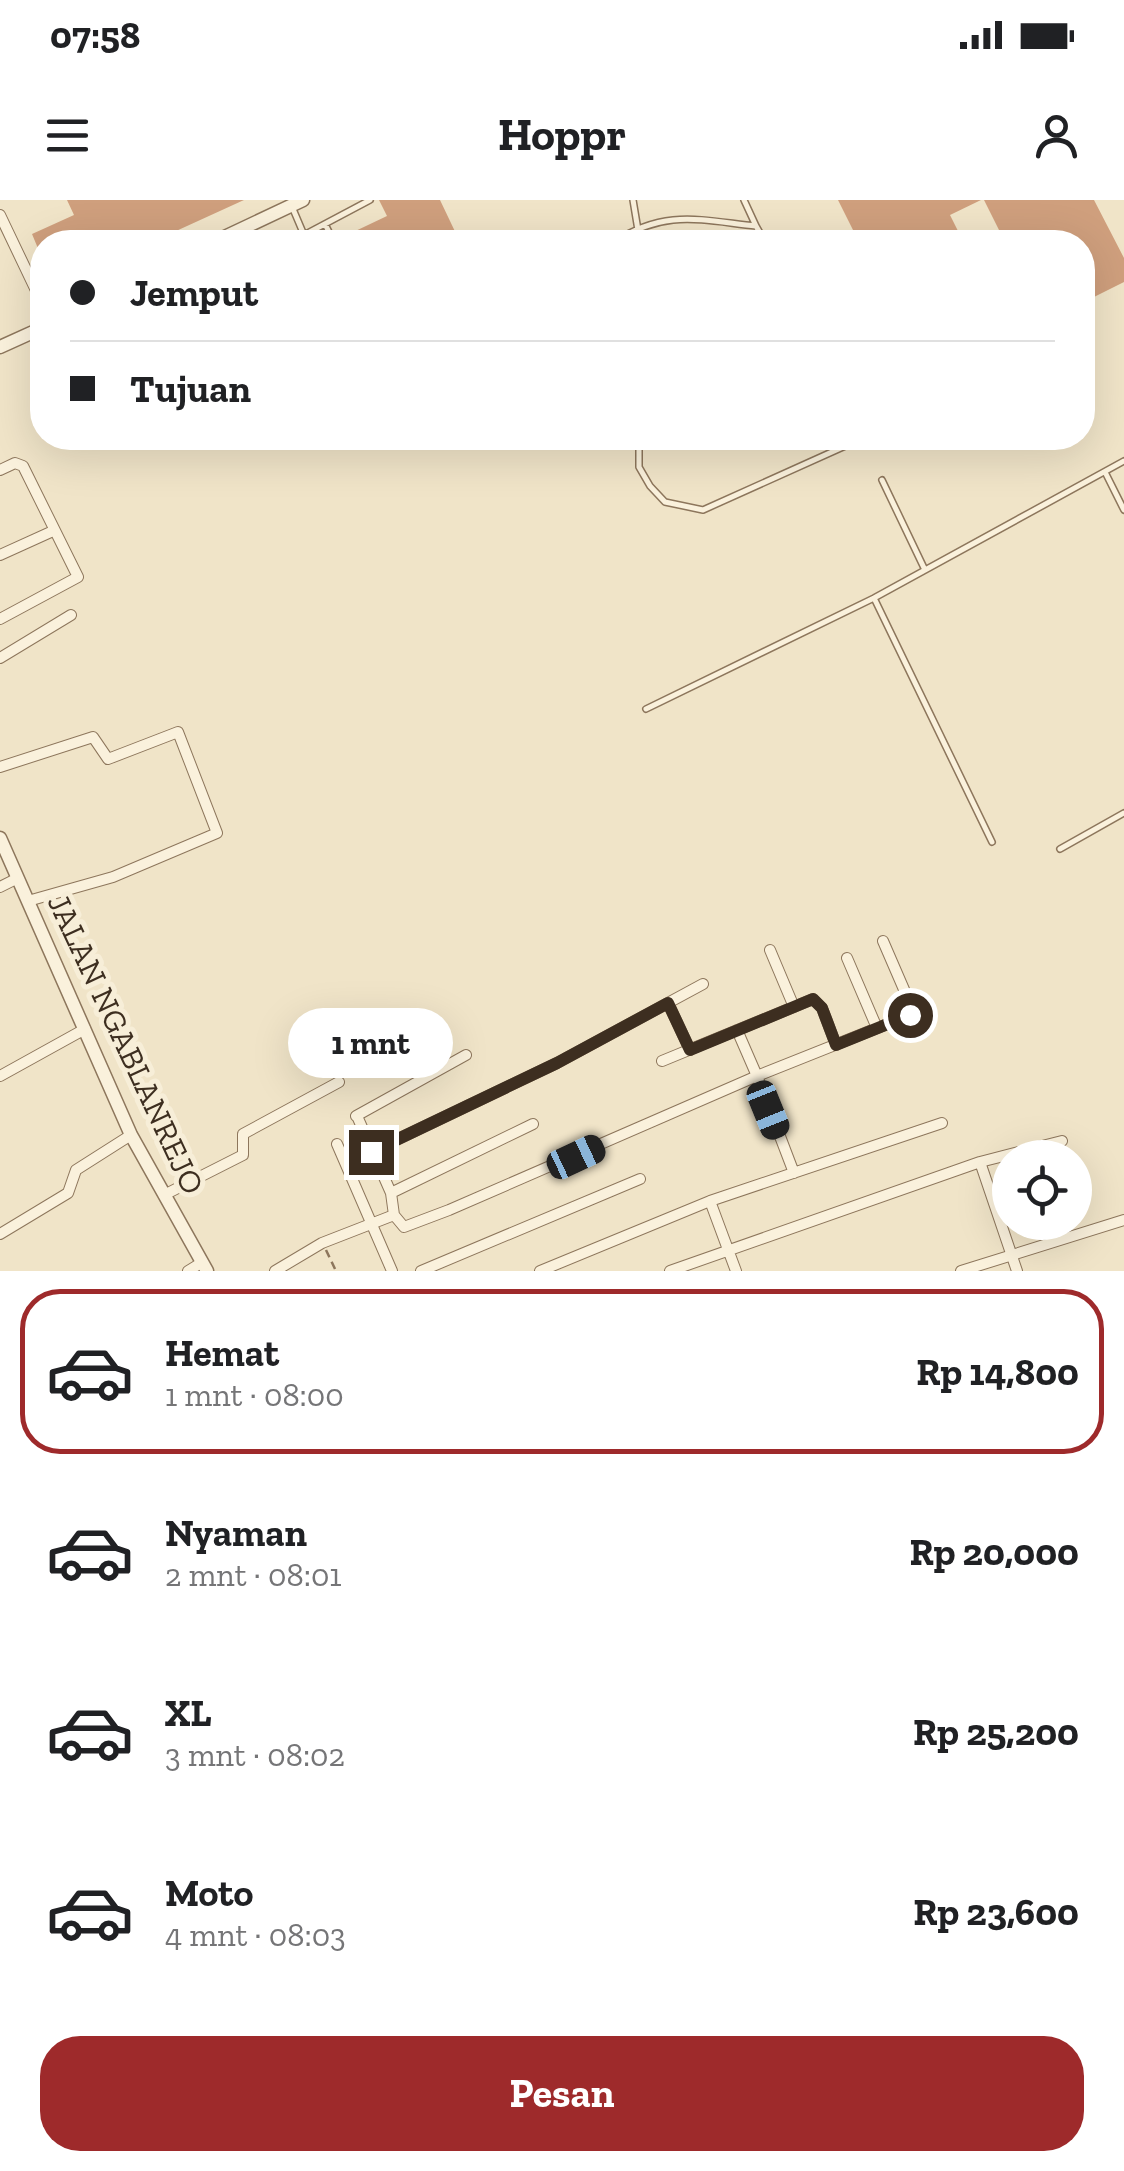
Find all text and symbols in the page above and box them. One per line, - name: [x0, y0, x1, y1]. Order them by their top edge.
- text: 07:58: [50, 12, 140, 58]
- icon: menu: [40, 108, 95, 163]
- text: Hoppr: [498, 108, 626, 162]
- icon: person: [1029, 108, 1084, 163]
- text: Jemput: [130, 270, 258, 316]
- text: Tujuan: [130, 366, 251, 412]
- street label: JALAN NGABLANREJO: [40, 888, 212, 1200]
- route start: [888, 993, 933, 1038]
- callout: 1 mnt: [288, 1007, 454, 1077]
- text: 1 mnt: [331, 1024, 410, 1062]
- car: [743, 1077, 793, 1143]
- route end: [349, 1130, 394, 1175]
- car: [542, 1131, 610, 1183]
- map controls: [992, 1140, 1092, 1240]
- button: locate: [992, 1140, 1092, 1240]
- icon: car: [45, 1327, 135, 1417]
- text: Hemat: [165, 1330, 279, 1376]
- text: Rp 14,800: [916, 1349, 1079, 1395]
- text: 1 mnt · 08:00: [165, 1376, 344, 1414]
- icon: car: [45, 1507, 135, 1597]
- text: Nyaman: [165, 1510, 307, 1556]
- text: Rp 20,000: [910, 1529, 1079, 1575]
- text: 2 mnt · 08:01: [165, 1556, 342, 1594]
- icon: car: [45, 1687, 135, 1777]
- text: XL: [165, 1690, 212, 1736]
- text: Rp 25,200: [913, 1709, 1079, 1755]
- text: 3 mnt · 08:02: [165, 1736, 345, 1774]
- icon: car: [45, 1867, 135, 1957]
- text: Moto: [165, 1870, 253, 1916]
- text: Rp 23,600: [913, 1889, 1079, 1935]
- text: 4 mnt · 08:03: [165, 1916, 346, 1954]
- button: Pesan: [40, 2036, 1084, 2151]

